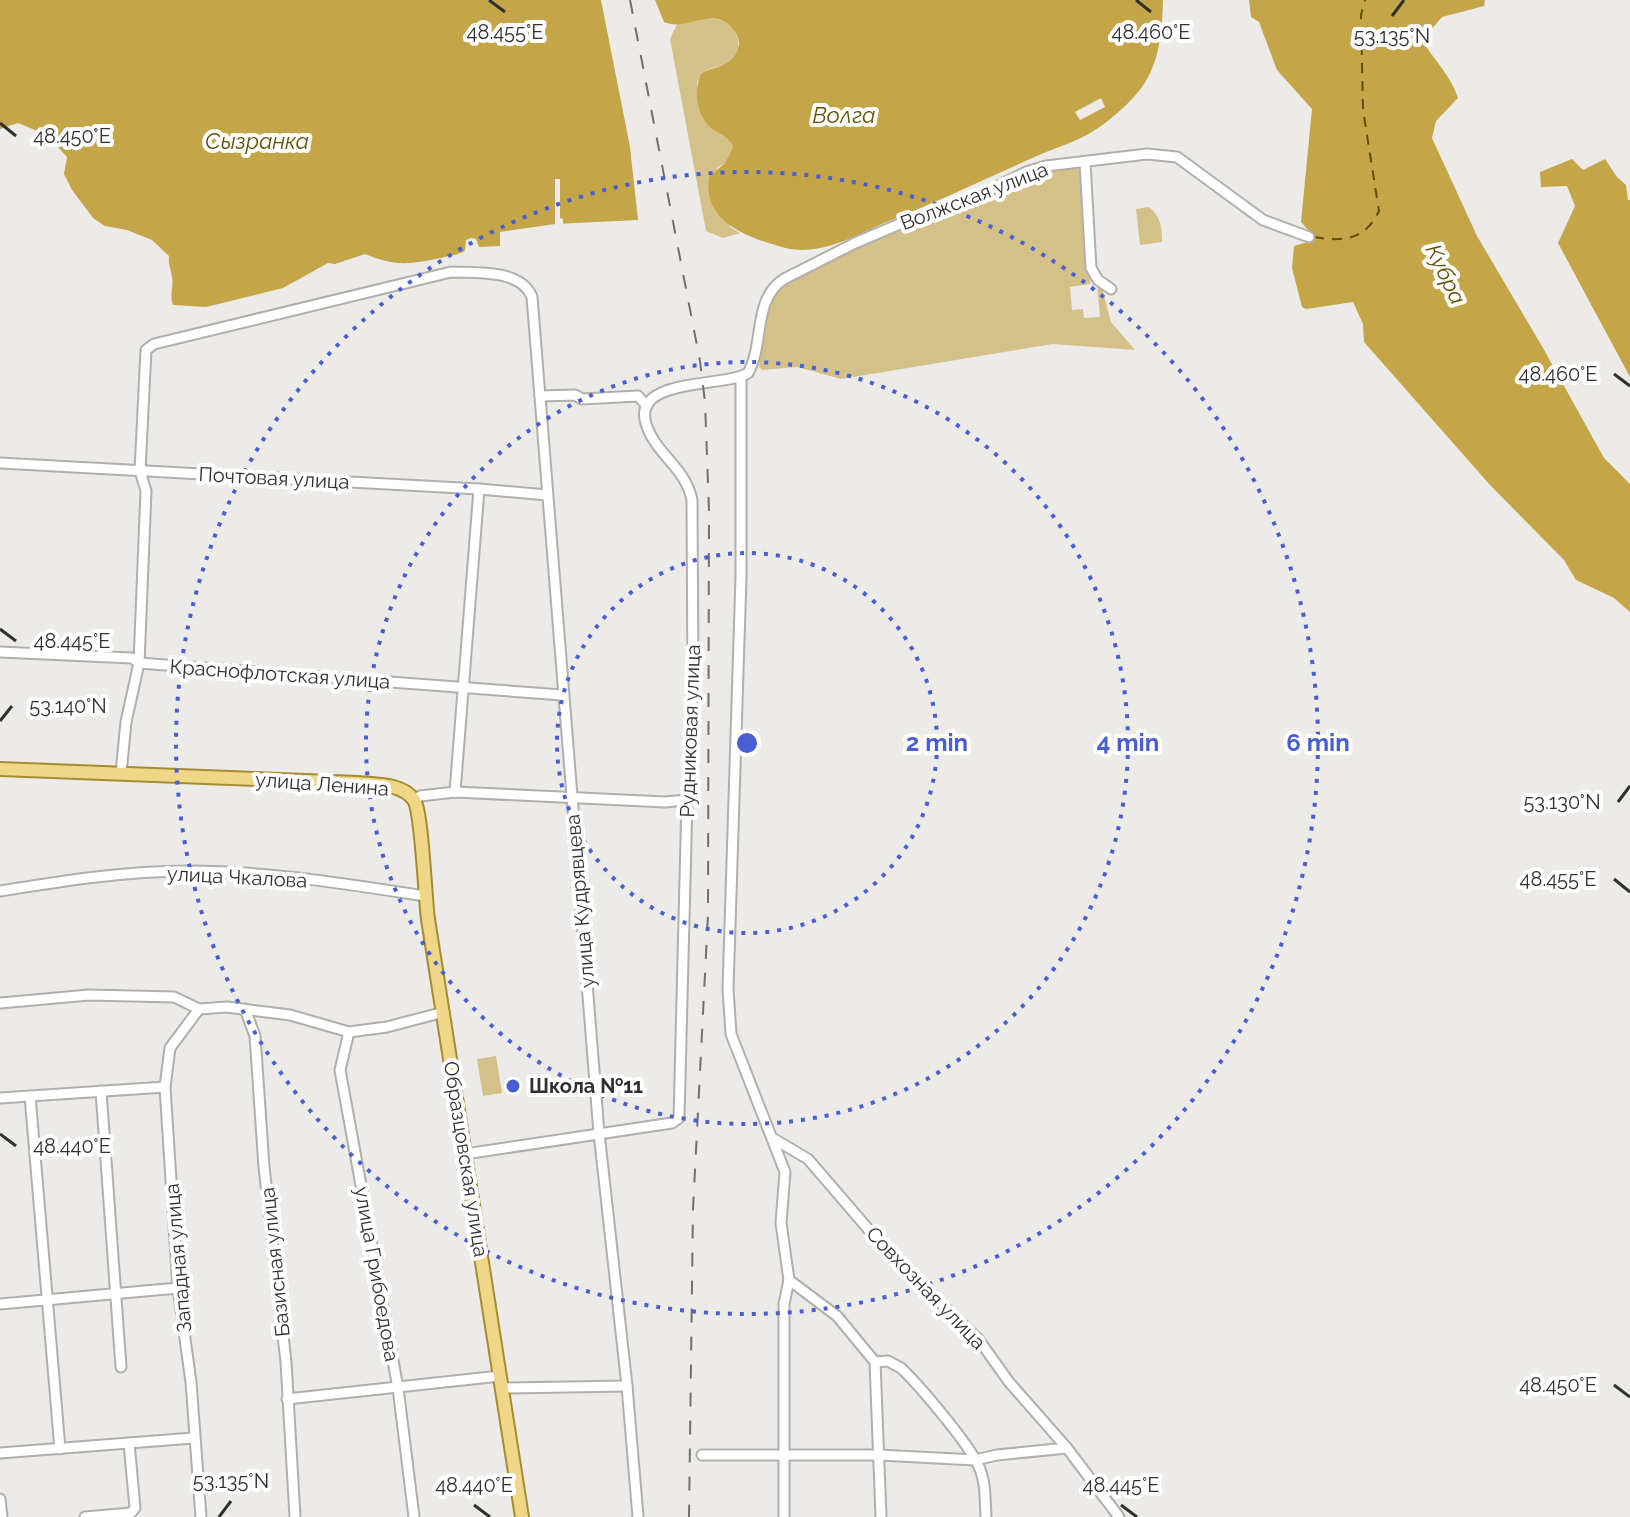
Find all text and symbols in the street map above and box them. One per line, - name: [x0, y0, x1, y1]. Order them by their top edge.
- text: 48.455°E: [467, 20, 543, 44]
- text: 48.460°E: [1112, 20, 1190, 44]
- text: 53.135°N: [1354, 24, 1430, 48]
- water label: Волга: [813, 102, 875, 128]
- text: 48.450°E: [33, 124, 111, 148]
- water label: Сызранка: [205, 128, 309, 154]
- street label: Волжская улица: [897, 157, 1051, 235]
- water label: Кубра: [1420, 240, 1472, 308]
- text: 48.460°E: [1519, 362, 1597, 386]
- street label: Почтовая улица: [198, 462, 350, 494]
- text: 48.445°E: [34, 629, 110, 653]
- street label: Рудниковая улица: [675, 644, 705, 818]
- street label: Краснофлотская улица: [169, 654, 391, 694]
- text: 53.140°N: [29, 694, 107, 718]
- text: 2 min: [906, 728, 968, 757]
- text: 4 min: [1097, 728, 1159, 757]
- text: 6 min: [1286, 728, 1350, 757]
- centre of rings: [733, 729, 761, 757]
- street label: улица Ленина: [254, 767, 390, 801]
- text: 53.130°N: [1523, 790, 1601, 814]
- street label: улица Кудрявцева: [560, 813, 600, 989]
- street label: улица Чкалова: [166, 861, 308, 893]
- text: 48.455°E: [1520, 867, 1596, 891]
- street label: Образцовская улица: [439, 1060, 493, 1258]
- place label: Школа №11: [529, 1074, 643, 1098]
- marker: Школа №11: [504, 1077, 522, 1095]
- text: 48.440°E: [33, 1134, 111, 1158]
- street label: Западная улица: [160, 1182, 196, 1334]
- street label: улица Грибоедова: [350, 1185, 404, 1363]
- street label: Базисная улица: [255, 1186, 295, 1338]
- street label: Совхозная улица: [861, 1222, 991, 1354]
- text: 48.450°E: [1519, 1373, 1597, 1397]
- text: 53.135°N: [193, 1469, 269, 1493]
- text: 48.440°E: [435, 1473, 513, 1497]
- text: 48.445°E: [1083, 1473, 1159, 1497]

